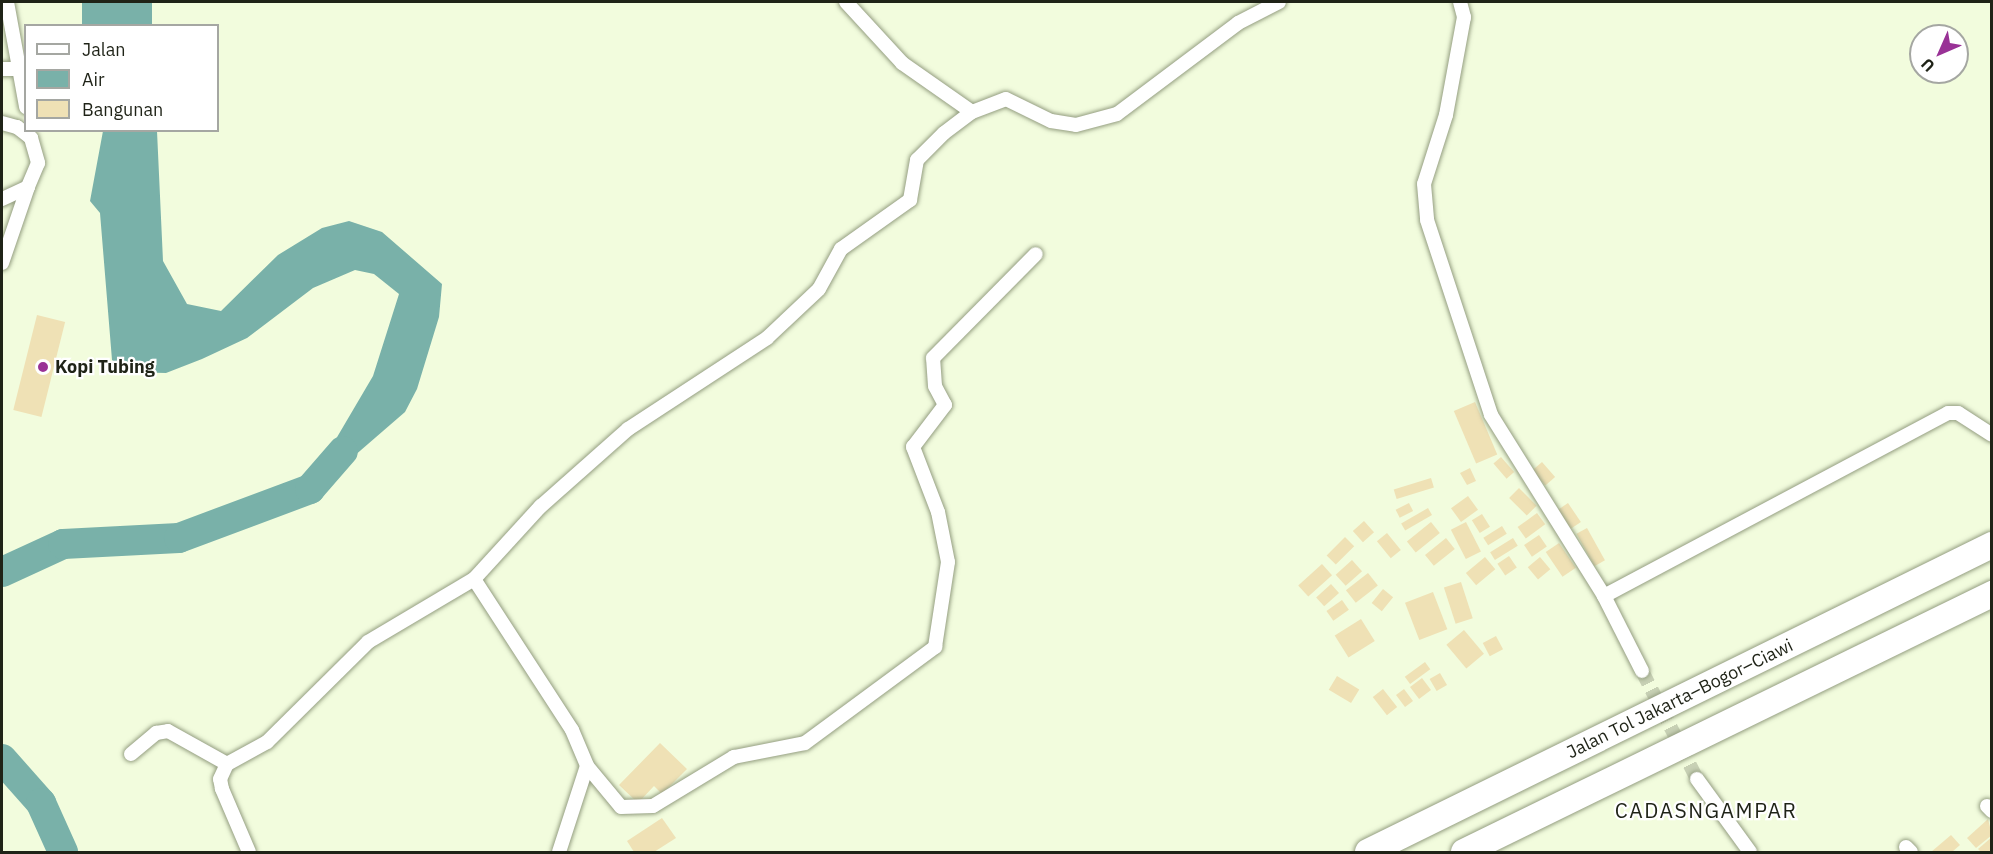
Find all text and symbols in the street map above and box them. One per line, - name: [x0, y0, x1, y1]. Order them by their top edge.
- legend: [24, 24, 219, 132]
- north arrow: [1909, 24, 1969, 84]
- text: Jalan: [82, 38, 126, 61]
- text: U: [1917, 54, 1939, 76]
- text: Air: [82, 68, 105, 91]
- text: Bangunan: [82, 98, 163, 121]
- place label: Kopi Tubing: [55, 356, 155, 378]
- marker: Kopi Tubing: [36, 360, 50, 374]
- street label: Jalan Tol Jakarta–Bogor–Ciawi: [1563, 635, 1797, 763]
- district label: CADASNGAMPAR: [1615, 797, 1797, 823]

